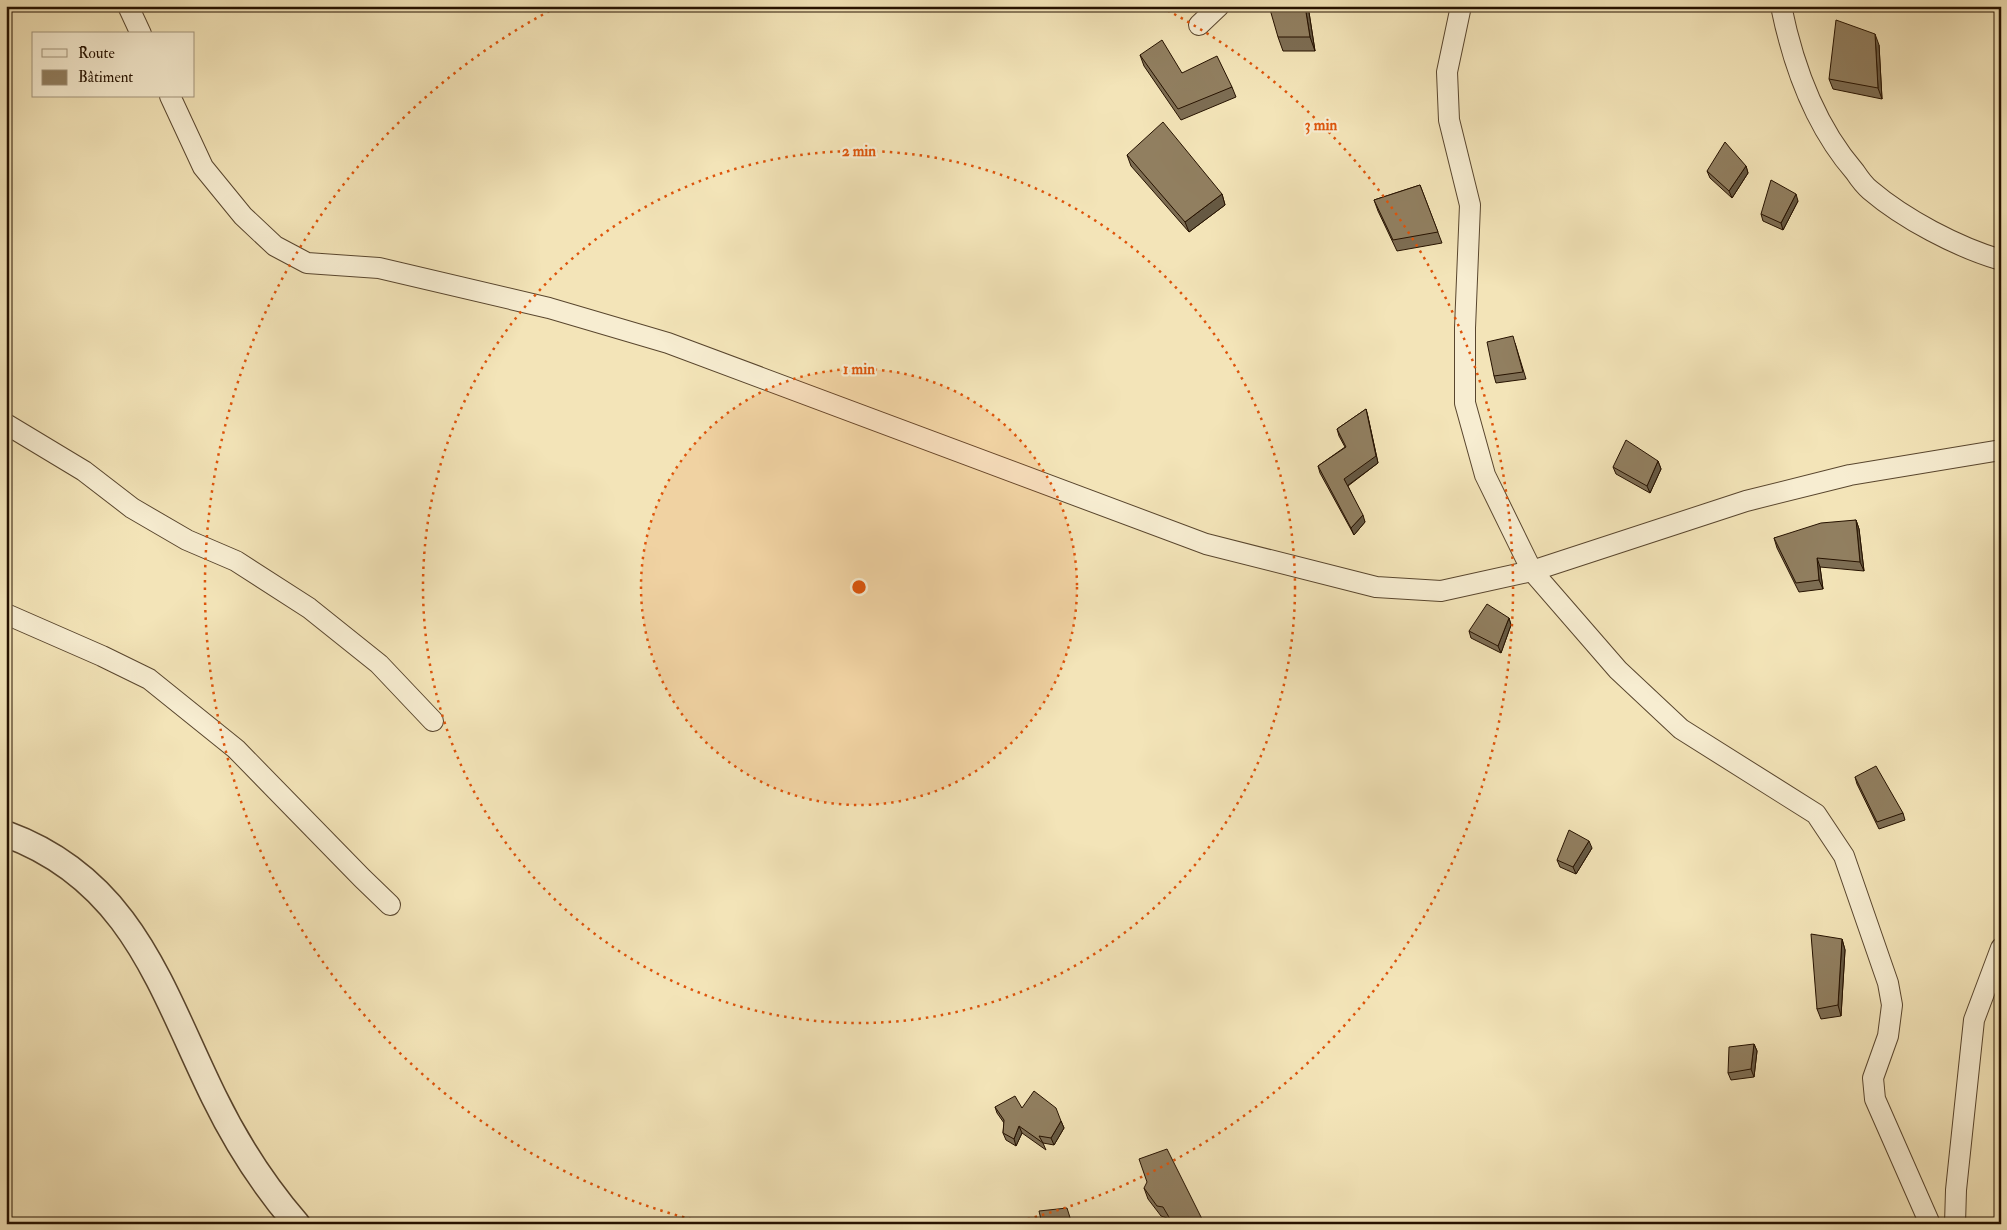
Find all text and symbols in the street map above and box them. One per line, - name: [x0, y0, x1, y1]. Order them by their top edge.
- legend: [32, 32, 195, 98]
- text: Route: [78, 44, 115, 63]
- text: Bâtiment: [78, 68, 133, 87]
- text: 3 min: [1305, 116, 1337, 135]
- text: 2 min: [842, 142, 876, 161]
- text: 1 min: [843, 360, 875, 379]
- centre of rings: [850, 578, 868, 596]

